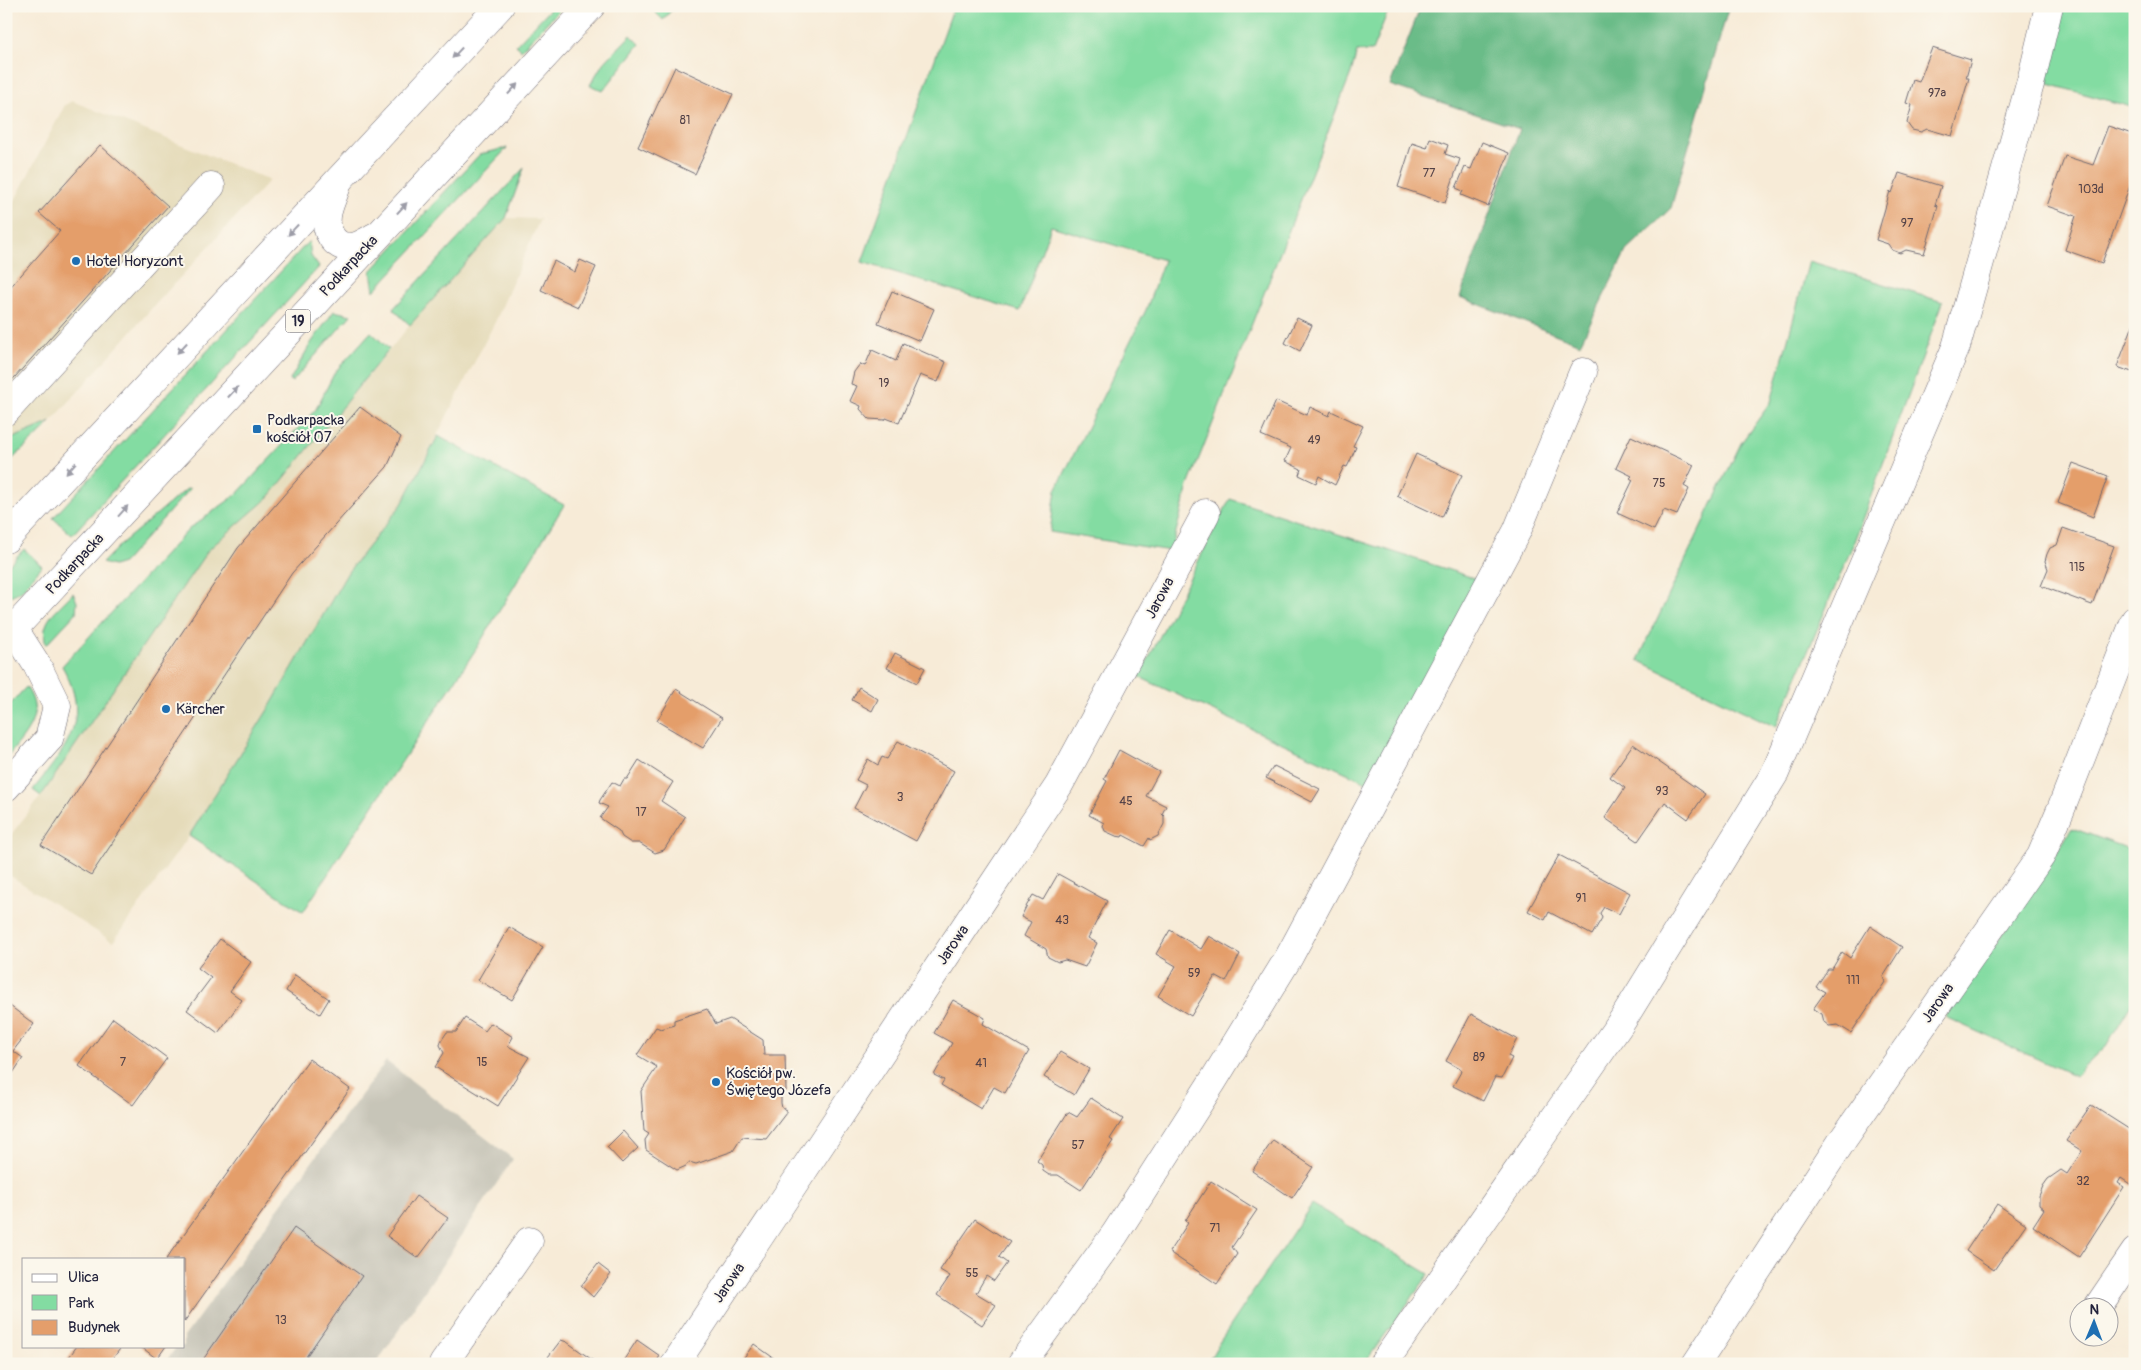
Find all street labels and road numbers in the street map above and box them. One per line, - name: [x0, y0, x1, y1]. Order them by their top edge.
- street label: Podkarpacka: [316, 231, 382, 301]
- road number: 19: [286, 310, 310, 332]
- street label: Podkarpacka: [42, 529, 108, 599]
- street label: Jarowa: [1141, 574, 1179, 622]
- street label: Jarowa: [933, 921, 973, 969]
- street label: Jarowa: [1918, 979, 1958, 1027]
- street label: Jarowa: [709, 1259, 749, 1307]

